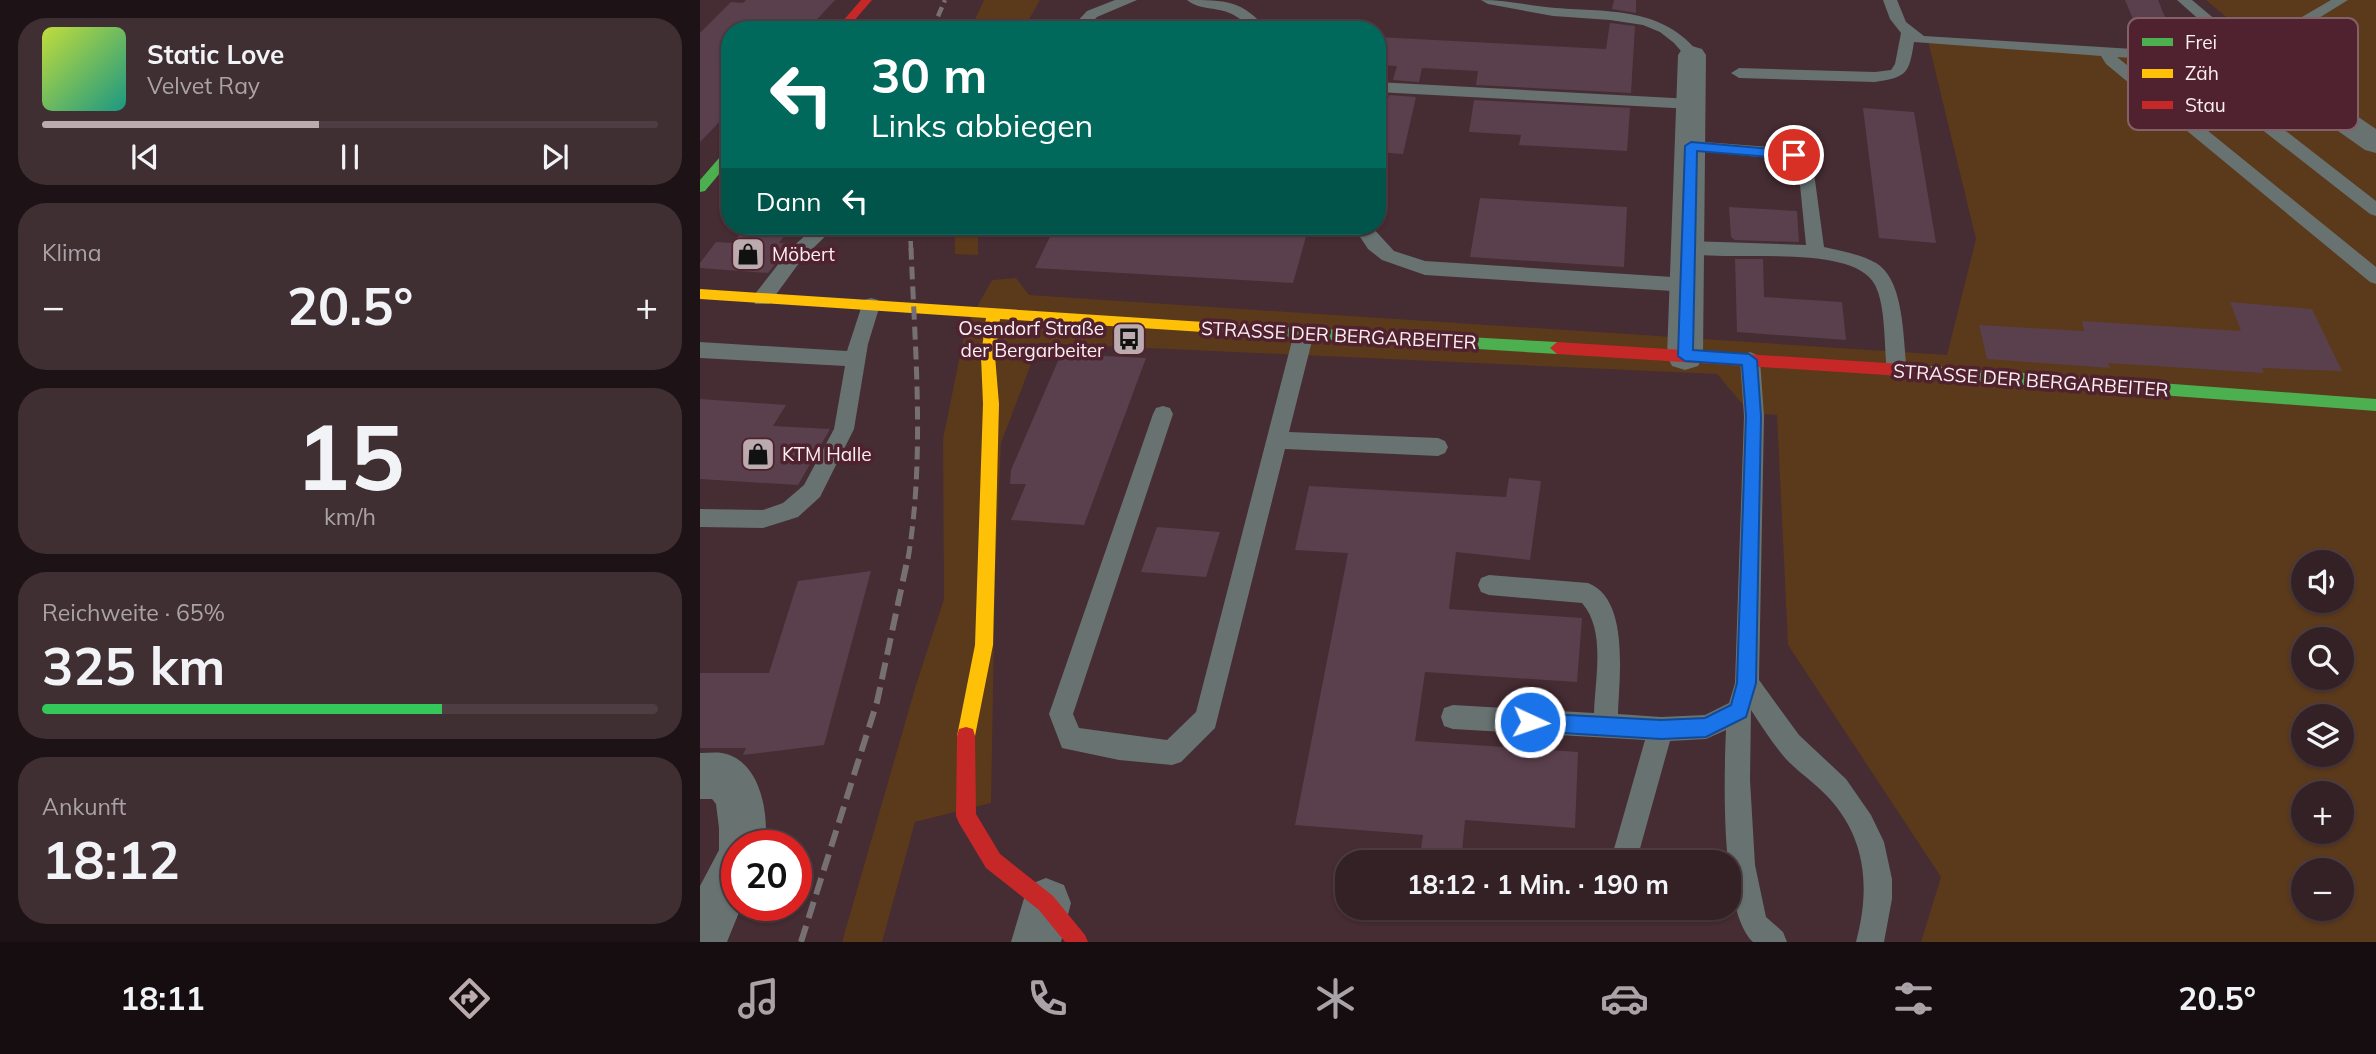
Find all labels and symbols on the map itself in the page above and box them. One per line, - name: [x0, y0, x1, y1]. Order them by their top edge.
- legend: [2128, 18, 2358, 130]
- text: Frei: [2185, 30, 2217, 54]
- text: Zäh: [2185, 61, 2219, 85]
- text: Stau: [2185, 93, 2226, 117]
- pin: [1764, 125, 1824, 185]
- shop icon: Möbert: [729, 235, 767, 273]
- place label: Möbert: [772, 242, 835, 266]
- place label: Osendorf Straße der Bergarbeiter: [958, 316, 1104, 362]
- street label: STRASSE DER BERGARBEITER: [1201, 316, 1477, 354]
- bus stop icon: Osendorf Straße der Bergarbeiter: [1110, 320, 1148, 358]
- street label: STRASSE DER BERGARBEITER: [1892, 358, 2170, 402]
- shop icon: KTM Halle: [739, 435, 777, 473]
- place label: KTM Halle: [782, 442, 872, 466]
- position arrow: [1493, 685, 1567, 759]
- speed limit sign: 20: [721, 830, 812, 921]

